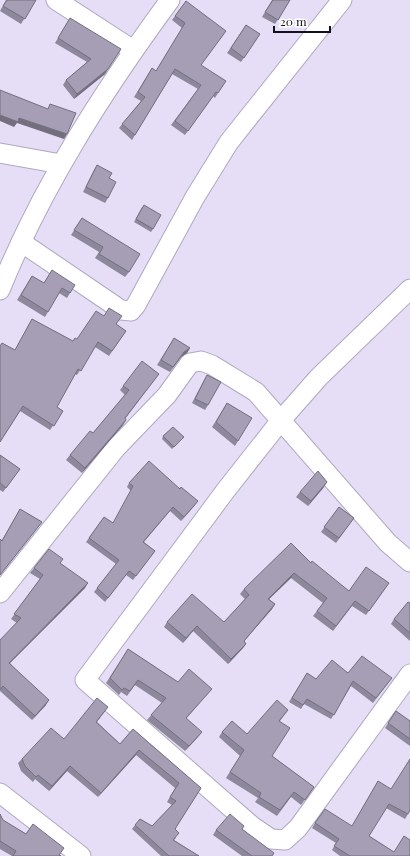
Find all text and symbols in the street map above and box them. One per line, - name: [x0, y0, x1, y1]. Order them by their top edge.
- scale bar: [274, 8, 330, 34]
- text: 20 m: [280, 13, 307, 29]

